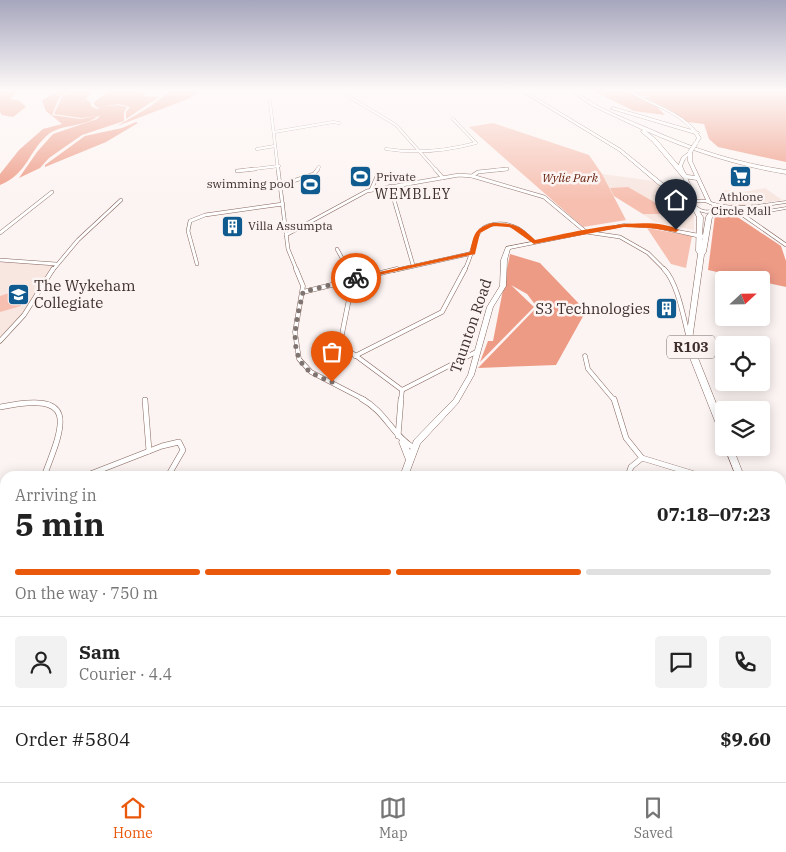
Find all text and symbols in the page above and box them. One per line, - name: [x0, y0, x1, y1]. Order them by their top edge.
- supermarket icon: Athlone Circle Mall: [729, 164, 753, 188]
- sports icon: Private: [348, 165, 372, 189]
- place label: Private: [376, 169, 416, 184]
- park label: Wylie Park: [542, 170, 599, 185]
- sports icon: swimming pool: [298, 172, 322, 196]
- place label: swimming pool: [207, 176, 294, 191]
- pin: [655, 179, 697, 230]
- district label: WEMBLEY: [375, 185, 452, 203]
- icon: home: [662, 186, 690, 214]
- place label: Athlone Circle Mall: [711, 189, 771, 218]
- building icon: Villa Assumpta: [220, 214, 244, 238]
- place label: Villa Assumpta: [248, 218, 333, 233]
- courier: [331, 253, 381, 303]
- icon: bike: [342, 264, 370, 292]
- north arrow: [715, 271, 770, 326]
- map controls: [715, 271, 770, 456]
- place label: The Wykeham Collegiate: [34, 276, 136, 312]
- street label: Taunton Road: [445, 276, 496, 376]
- school or university icon: The Wykeham Collegiate: [6, 283, 30, 307]
- building icon: S3 Technologies: [654, 297, 678, 321]
- place label: S3 Technologies: [535, 299, 650, 318]
- pin: [311, 331, 353, 382]
- road number: R103: [667, 336, 715, 358]
- button: locate: [715, 336, 770, 391]
- icon: bag: [318, 338, 346, 366]
- button: layers: [715, 401, 770, 456]
- text: Arriving in: [15, 485, 97, 505]
- text: 07:18–07:23: [657, 502, 771, 526]
- text: 5 min: [15, 503, 105, 545]
- text: On the way · 750 m: [15, 583, 158, 603]
- button: person: [15, 636, 67, 688]
- button: chat: [655, 636, 707, 688]
- button: phone: [719, 636, 771, 688]
- text: Sam: [79, 640, 120, 664]
- text: Courier · 4.4: [79, 664, 172, 684]
- text: Order #5804: [15, 727, 130, 751]
- text: $9.60: [720, 727, 771, 751]
- tab: Home: [113, 794, 153, 842]
- tab: Map: [379, 794, 408, 842]
- tab: Saved: [634, 794, 673, 842]

